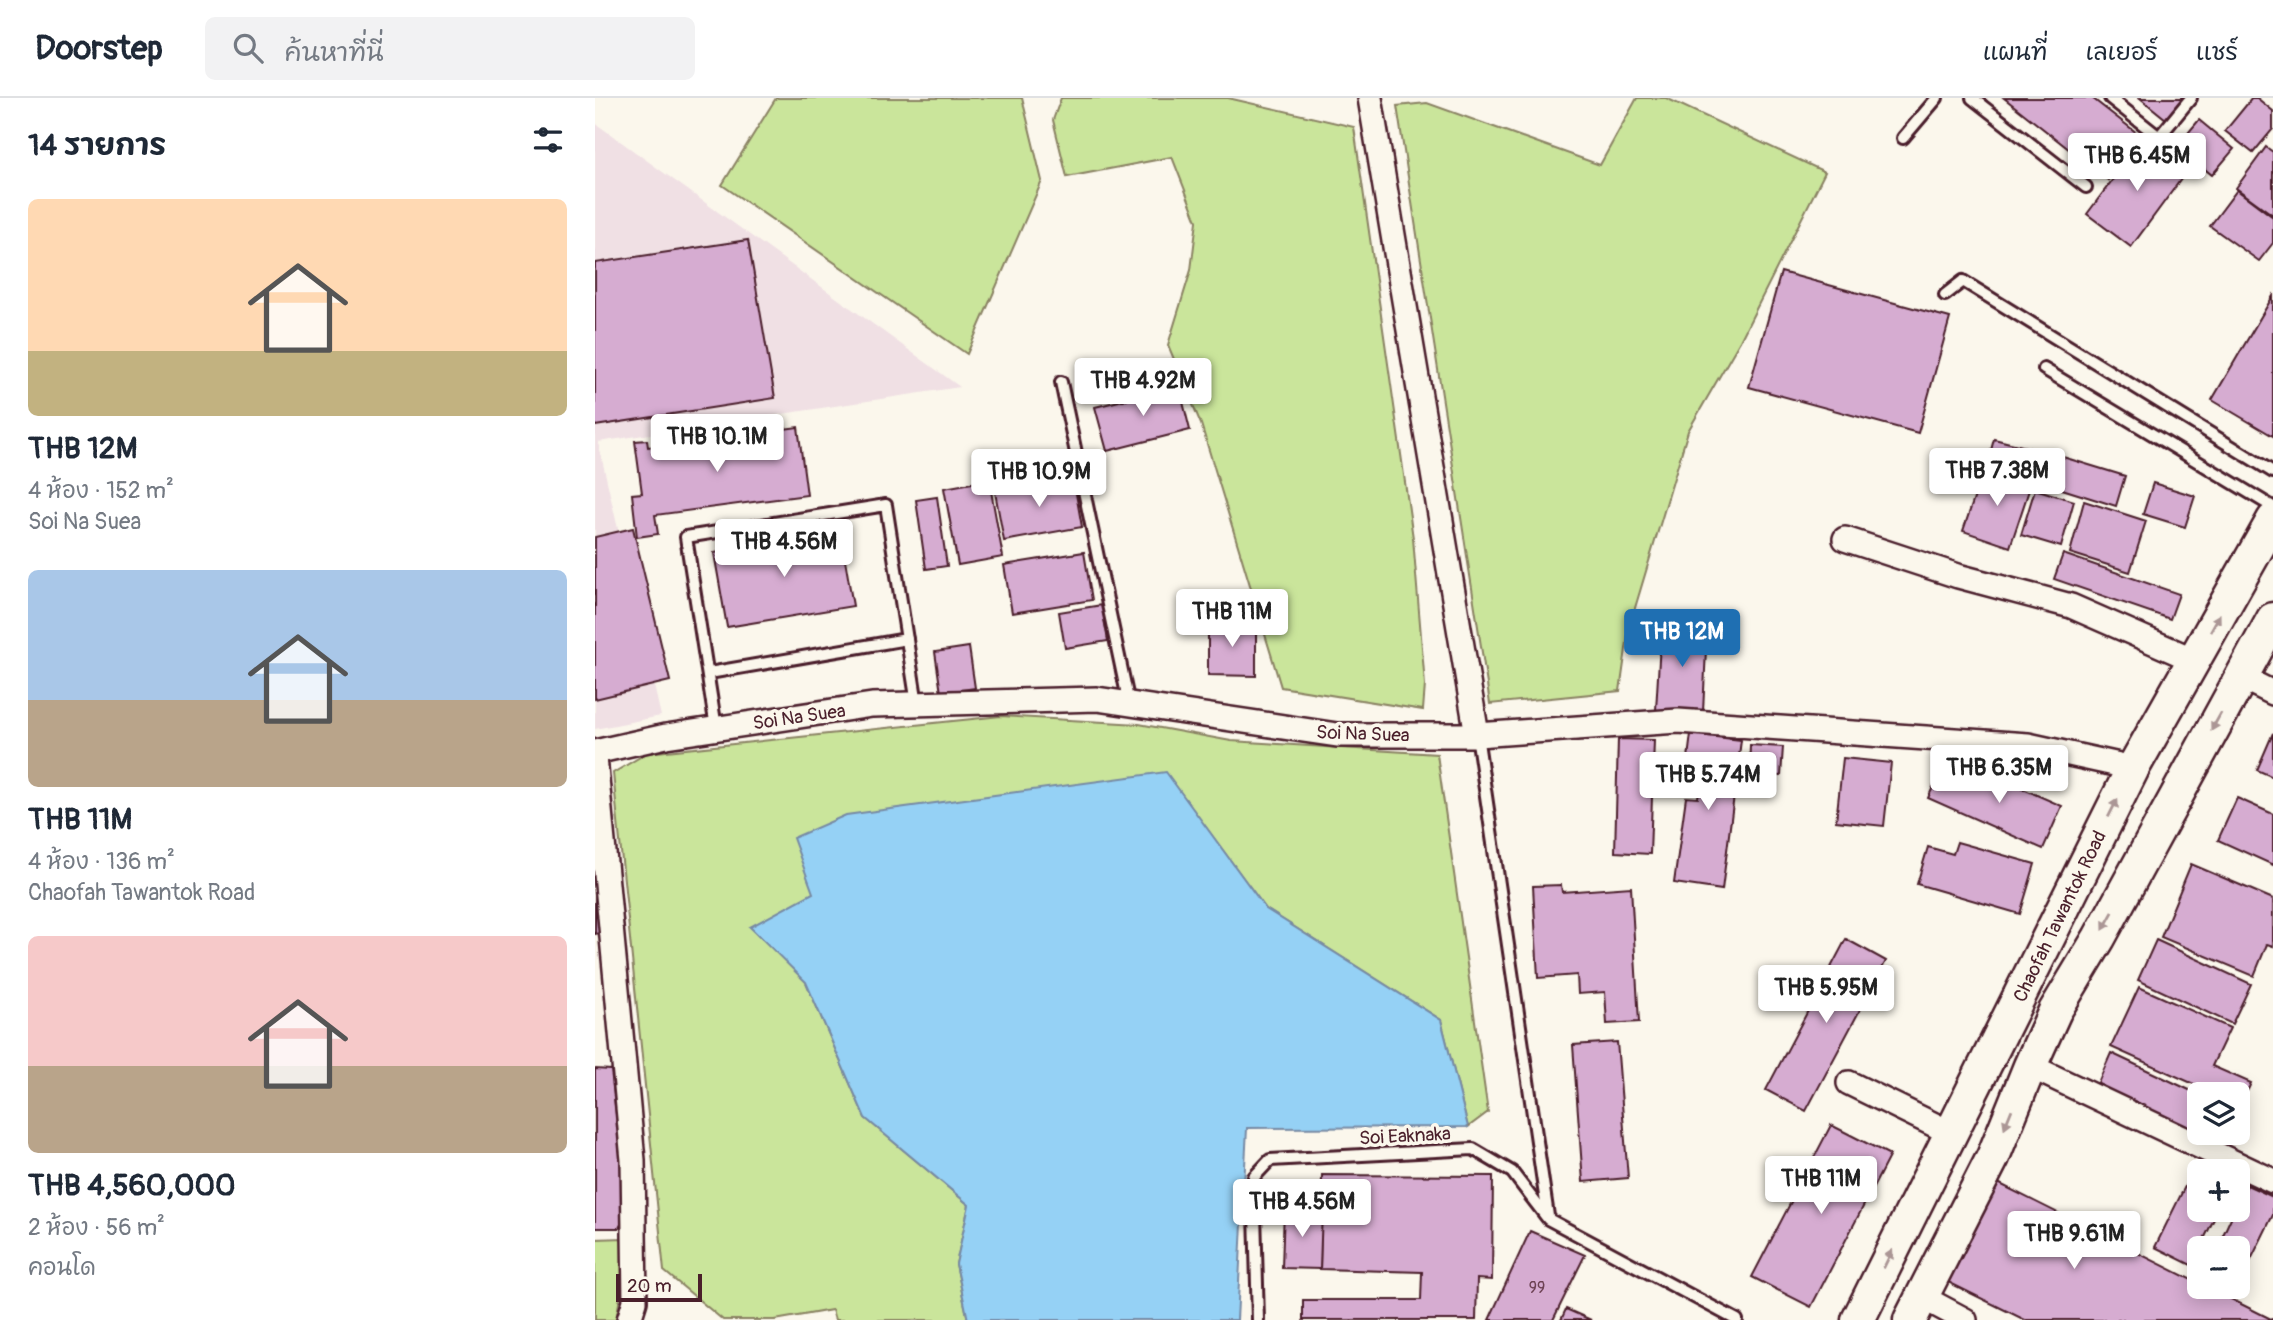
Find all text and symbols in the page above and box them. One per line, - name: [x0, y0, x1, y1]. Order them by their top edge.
- search box: [205, 17, 695, 80]
- text: Doorstep: [35, 28, 163, 69]
- icon: search: [229, 29, 267, 67]
- text: ค้นหาที่นี่: [285, 37, 384, 69]
- text: แผนที่: [1983, 38, 2048, 67]
- text: เลเยอร์: [2086, 38, 2158, 67]
- text: แชร์: [2196, 38, 2238, 67]
- icon: filters: [529, 121, 567, 159]
- text: 14 รายการ: [28, 127, 166, 164]
- pin: THB 6.45M: [2057, 134, 2217, 193]
- text: THB 6.45M: [2084, 141, 2190, 170]
- icon: home: [235, 245, 361, 371]
- pin: THB 4.92M: [1063, 358, 1223, 418]
- text: THB 4.92M: [1091, 366, 1195, 395]
- pin: THB 10.1M: [637, 414, 797, 474]
- text: THB 10.1M: [667, 422, 767, 451]
- text: THB 12M: [28, 430, 137, 467]
- pin: THB 7.38M: [1917, 448, 2077, 508]
- pin: THB 10.9M: [959, 450, 1119, 509]
- text: THB 7.38M: [1945, 456, 2049, 485]
- text: THB 10.9M: [987, 457, 1091, 486]
- text: 4 ห้อง · 152 m²: [28, 476, 174, 505]
- text: Soi Na Suea: [28, 507, 141, 536]
- pin: THB 4.56M: [704, 519, 864, 579]
- text: THB 4.56M: [731, 527, 837, 556]
- pin: THB 11M: [1167, 589, 1297, 649]
- text: THB 11M: [1192, 597, 1272, 626]
- pin: THB 12M: [1617, 610, 1747, 669]
- one-way arrow: [2209, 613, 2221, 632]
- icon: home: [235, 616, 361, 742]
- text: THB 12M: [1640, 617, 1724, 646]
- street label: Soi Na Suea: [751, 699, 847, 735]
- one-way arrow: [2211, 712, 2223, 732]
- street label: Soi Na Suea: [1316, 720, 1410, 748]
- pin: THB 6.35M: [1919, 746, 2079, 805]
- pin: THB 5.74M: [1628, 752, 1788, 812]
- text: THB 6.35M: [1946, 753, 2052, 782]
- text: THB 5.74M: [1656, 760, 1760, 789]
- one-way arrow: [2107, 798, 2118, 818]
- text: THB 11M: [28, 801, 132, 838]
- street label: Chaofah Tawantok Road: [2008, 827, 2112, 1006]
- text: 4 ห้อง · 136 m²: [28, 847, 175, 876]
- text: Chaofah Tawantok Road: [28, 878, 255, 907]
- one-way arrow: [2102, 912, 2114, 931]
- pin: THB 5.95M: [1746, 965, 1906, 1025]
- text: THB 5.95M: [1774, 973, 1878, 1002]
- icon: home: [235, 981, 361, 1107]
- map controls: [2187, 1082, 2250, 1299]
- button: layers: [2187, 1082, 2250, 1145]
- one-way arrow: [2003, 1108, 2014, 1129]
- street label: Soi Eaknaka: [1359, 1122, 1452, 1150]
- pin: THB 11M: [1756, 1156, 1886, 1216]
- button: +: [2187, 1159, 2250, 1222]
- text: THB 11M: [1781, 1164, 1861, 1193]
- text: THB 4,560,000: [28, 1167, 235, 1204]
- pin: THB 4.56M: [1222, 1180, 1382, 1239]
- text: THB 4.56M: [1249, 1187, 1355, 1216]
- pin: THB 9.61M: [1994, 1212, 2154, 1271]
- text: 2 ห้อง · 56 m²: [28, 1213, 165, 1242]
- text: THB 9.61M: [2023, 1219, 2125, 1248]
- button: −: [2187, 1236, 2250, 1299]
- one-way arrow: [1883, 1249, 1894, 1269]
- text: คอนโด: [28, 1253, 96, 1282]
- scale bar: [616, 1271, 702, 1303]
- text: 20 m: [627, 1274, 672, 1298]
- house number: 99: [1529, 1278, 1545, 1298]

